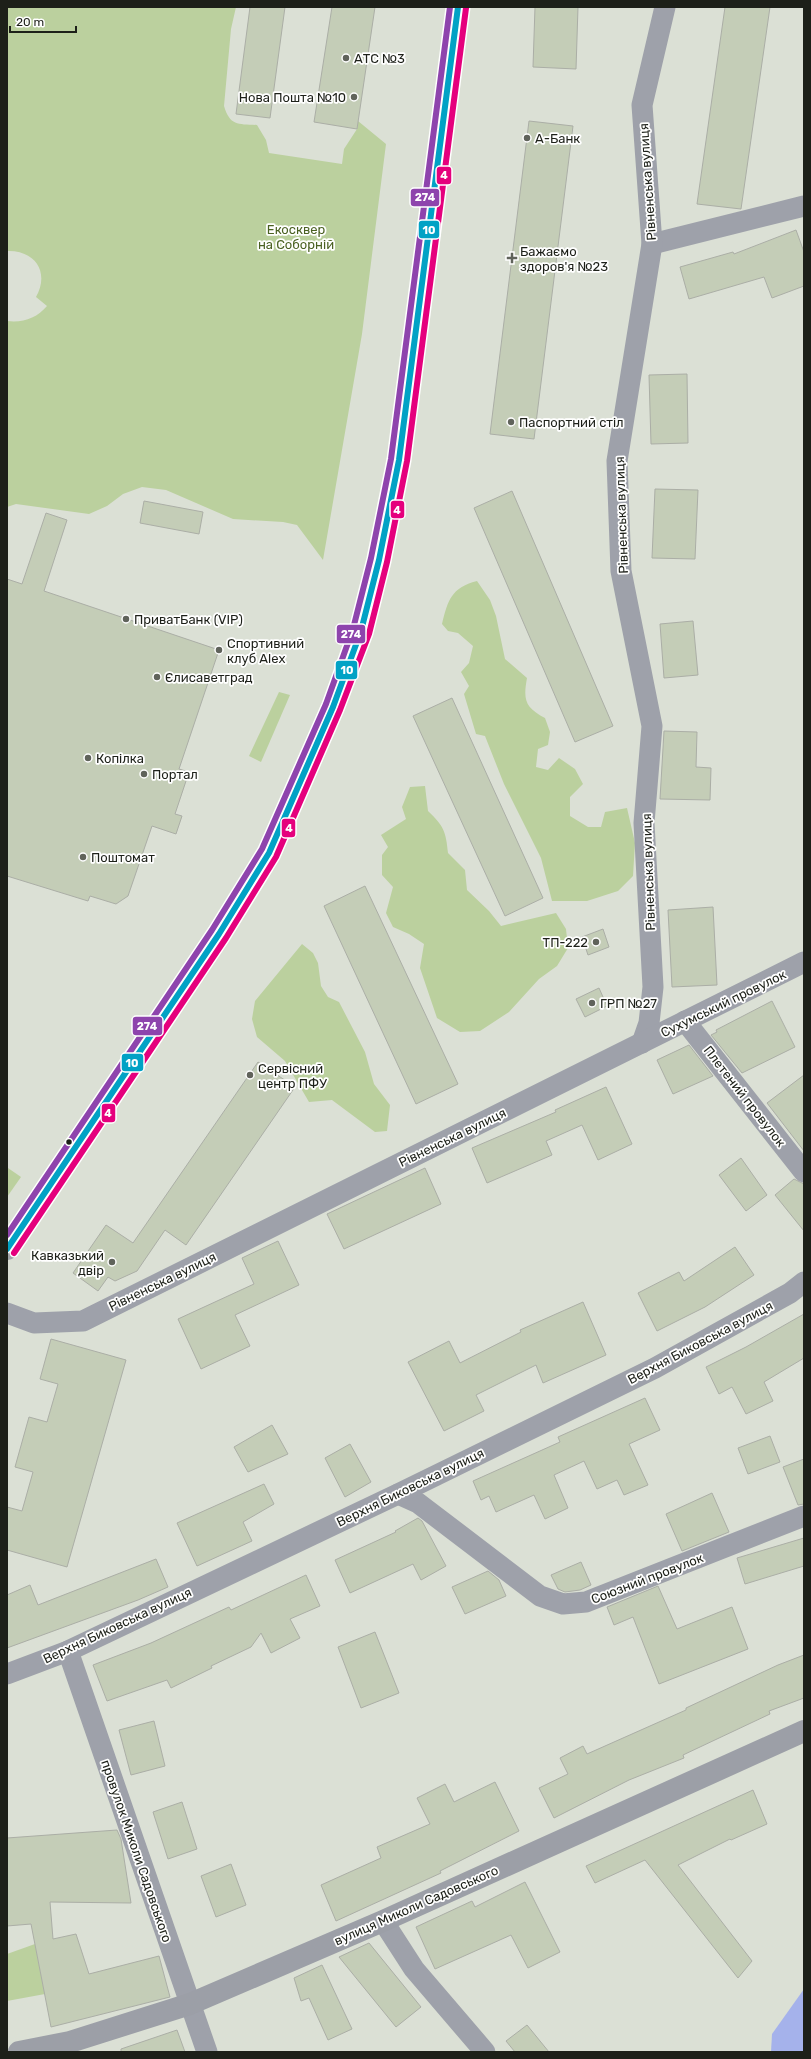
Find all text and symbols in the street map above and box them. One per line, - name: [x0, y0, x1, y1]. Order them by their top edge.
- scale bar: [10, 8, 76, 34]
- text: 20 m: [16, 15, 44, 29]
- place label: АТС №3: [354, 51, 405, 66]
- marker: АТС №3: [341, 53, 351, 63]
- place label: Нова Пошта №10: [239, 90, 346, 105]
- marker: Нова Пошта №10: [349, 92, 359, 102]
- street label: Рівненська вулиця: [636, 123, 659, 241]
- place label: А-Банк: [535, 131, 580, 146]
- marker: А-Банк: [522, 133, 532, 143]
- line badge: 4: [436, 166, 452, 185]
- text: 4: [440, 169, 448, 182]
- line badge: 274: [410, 188, 440, 207]
- text: 274: [415, 191, 436, 204]
- line badge: 10: [418, 220, 440, 239]
- park label: Екосквер на Соборній: [258, 222, 334, 252]
- text: 10: [423, 224, 435, 237]
- place label: Бажаємо здоров'я №23: [520, 244, 608, 274]
- marker: Бажаємо здоров'я №23: [507, 253, 517, 263]
- place label: Паспортний стіл: [519, 415, 624, 430]
- marker: Паспортний стіл: [506, 417, 516, 427]
- street label: Рівненська вулиця: [612, 456, 631, 574]
- line badge: 4: [390, 500, 405, 519]
- text: 4: [393, 504, 401, 517]
- place label: ПриватБанк (VIP): [134, 612, 243, 627]
- marker: ПриватБанк (VIP): [121, 614, 131, 624]
- line badge: 274: [336, 624, 366, 644]
- text: 274: [341, 628, 362, 641]
- place label: Спортивний клуб Alex: [227, 636, 304, 666]
- marker: Спортивний клуб Alex: [214, 645, 224, 655]
- line badge: 10: [335, 660, 358, 680]
- text: 10: [341, 664, 353, 677]
- place label: Єлисаветград: [165, 670, 253, 685]
- marker: Єлисаветград: [152, 672, 162, 682]
- place label: Копілка: [96, 751, 144, 766]
- marker: Копілка: [83, 753, 93, 763]
- place label: Портал: [152, 767, 198, 782]
- marker: Портал: [139, 769, 149, 779]
- street label: Рівненська вулиця: [639, 813, 658, 931]
- line badge: 4: [281, 818, 296, 838]
- text: 4: [285, 822, 293, 835]
- place label: Поштомат: [91, 850, 155, 865]
- marker: Поштомат: [78, 852, 88, 862]
- place label: ТП-222: [543, 935, 588, 950]
- marker: ТП-222: [591, 937, 601, 947]
- street label: Сухумський провулок: [658, 967, 788, 1040]
- place label: ГРП №27: [600, 996, 657, 1011]
- marker: ГРП №27: [587, 998, 597, 1008]
- line badge: 274: [132, 1016, 163, 1036]
- text: 274: [137, 1020, 158, 1033]
- street label: Плетений провулок: [701, 1043, 789, 1150]
- line badge: 10: [121, 1053, 144, 1072]
- text: 10: [126, 1057, 138, 1070]
- place label: Cервісний центр ПФУ: [258, 1061, 327, 1091]
- marker: Cервісний центр ПФУ: [245, 1070, 255, 1080]
- line badge: 4: [101, 1103, 116, 1123]
- street label: Рівненська вулиця: [396, 1105, 508, 1170]
- text: 4: [104, 1107, 112, 1120]
- unlabelled marker: [64, 1137, 74, 1147]
- place label: Кавказький двір: [31, 1248, 104, 1278]
- street label: Рівненська вулиця: [106, 1249, 218, 1314]
- marker: Кавказький двір: [107, 1257, 117, 1267]
- street label: Верхня Биковська вулиця: [625, 1298, 775, 1387]
- street label: Верхня Биковська вулиця: [334, 1445, 486, 1530]
- street label: Союзний провулок: [589, 1550, 705, 1607]
- street label: Верхня Биковська вулиця: [41, 1584, 194, 1667]
- street label: провулок Миколи Садовського: [98, 1758, 175, 1944]
- street label: вулиця Миколи Садовського: [332, 1862, 500, 1948]

